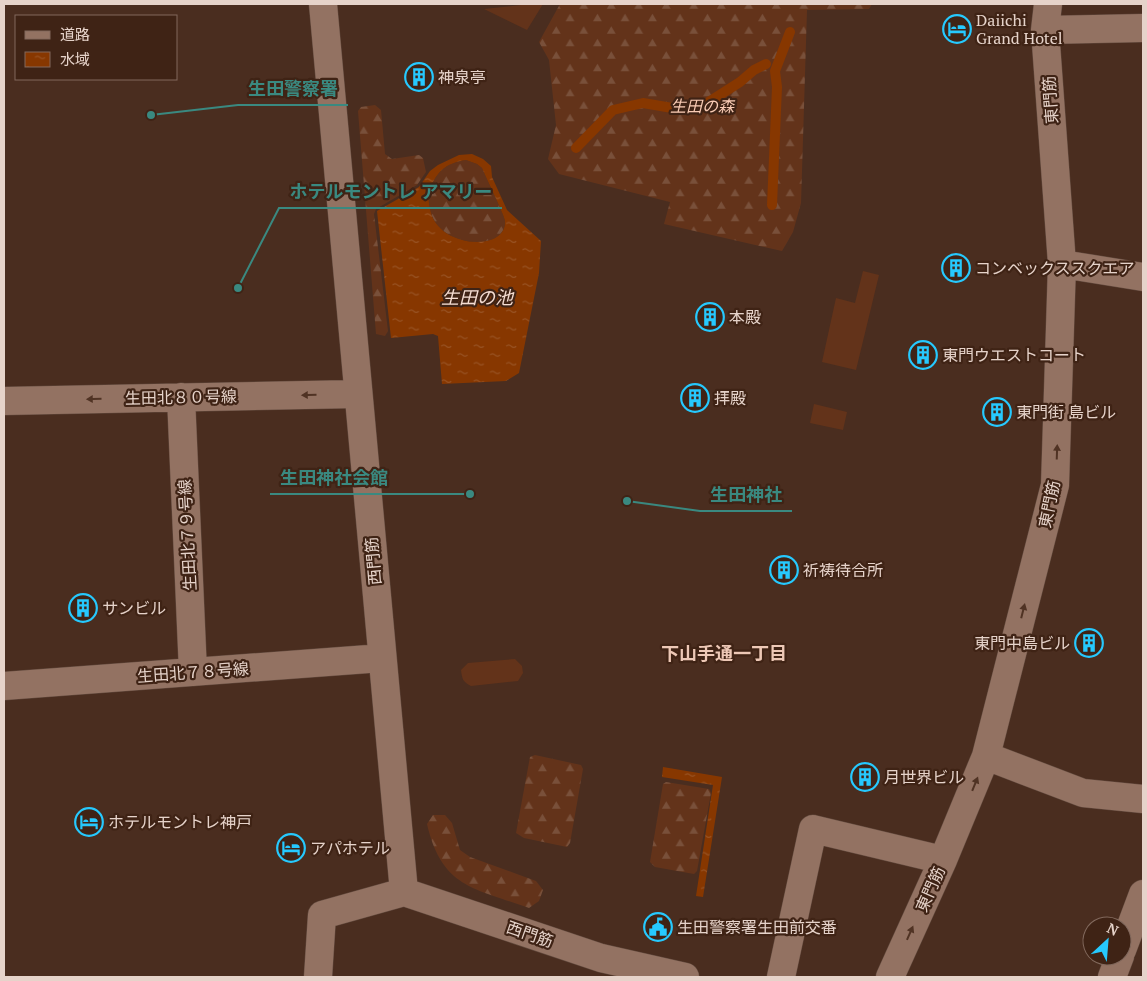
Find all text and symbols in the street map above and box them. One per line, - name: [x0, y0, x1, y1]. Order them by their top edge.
- place label: Daiichi Grand Hotel: [976, 9, 1063, 49]
- hotel icon: Daiichi Grand Hotel: [942, 14, 972, 44]
- legend: [15, 15, 178, 80]
- text: 道路: [60, 24, 90, 44]
- text: 水域: [60, 49, 90, 69]
- building icon: 神泉亭: [404, 62, 434, 92]
- place label: 神泉亭: [438, 66, 486, 88]
- callout: 生田警察署: [238, 72, 348, 105]
- street label: 東門筋: [1037, 75, 1063, 125]
- text: 生田警察署: [248, 76, 338, 100]
- park label: 生田の森: [670, 95, 736, 117]
- callout: ホテルモントレ アマリー: [279, 175, 502, 208]
- text: ホテルモントレ アマリー: [290, 179, 492, 203]
- building icon: コンベックススクエア: [941, 253, 971, 283]
- place label: コンベックススクエア: [975, 257, 1135, 279]
- water label: 生田の池: [441, 285, 515, 309]
- building icon: 本殿: [695, 302, 725, 332]
- place label: 本殿: [729, 306, 761, 328]
- building icon: 東門ウエストコート: [908, 340, 938, 370]
- place label: 東門ウエストコート: [942, 344, 1086, 366]
- building icon: 拝殿: [680, 383, 710, 413]
- street label: 生田北８０号線: [125, 385, 237, 409]
- place label: 拝殿: [714, 387, 746, 409]
- one-way arrow: [300, 391, 316, 399]
- one-way arrow: [85, 395, 101, 403]
- building icon: 東門街 島ビル: [982, 397, 1012, 427]
- place label: 東門街 島ビル: [1016, 401, 1116, 423]
- one-way arrow: [1053, 444, 1061, 460]
- callout: 生田神社会館: [270, 461, 398, 494]
- text: 生田神社会館: [280, 465, 388, 489]
- street label: 生田北７９号線: [173, 478, 201, 592]
- callout: 生田神社: [700, 478, 792, 511]
- street label: 東門筋: [1033, 478, 1065, 530]
- text: 生田神社: [710, 482, 782, 506]
- street label: 西門筋: [360, 536, 386, 586]
- building icon: 祈祷待合所: [769, 555, 799, 585]
- place label: 祈祷待合所: [803, 559, 883, 581]
- building icon: サンビル: [68, 593, 98, 623]
- place label: サンビル: [102, 597, 166, 619]
- one-way arrow: [1019, 603, 1027, 618]
- building icon: 東門中島ビル: [1074, 628, 1104, 658]
- place label: 東門中島ビル: [974, 632, 1070, 654]
- district label: 下山手通一丁目: [661, 641, 787, 665]
- street label: 生田北７８号線: [136, 657, 250, 687]
- building icon: 月世界ビル: [850, 762, 880, 792]
- place label: 月世界ビル: [884, 766, 964, 788]
- one-way arrow: [971, 777, 979, 791]
- hotel icon: ホテルモントレ神戸: [74, 807, 104, 837]
- place label: ホテルモントレ神戸: [108, 811, 252, 833]
- hotel icon: アパホテル: [276, 833, 306, 863]
- place label: アパホテル: [310, 837, 390, 859]
- street label: 東門筋: [910, 863, 950, 915]
- public building icon: 生田警察署生田前交番: [643, 912, 673, 942]
- street label: 西門筋: [504, 916, 556, 952]
- place label: 生田警察署生田前交番: [677, 916, 837, 938]
- north arrow: [1082, 916, 1132, 966]
- text: N: [1104, 918, 1122, 940]
- one-way arrow: [907, 926, 915, 940]

